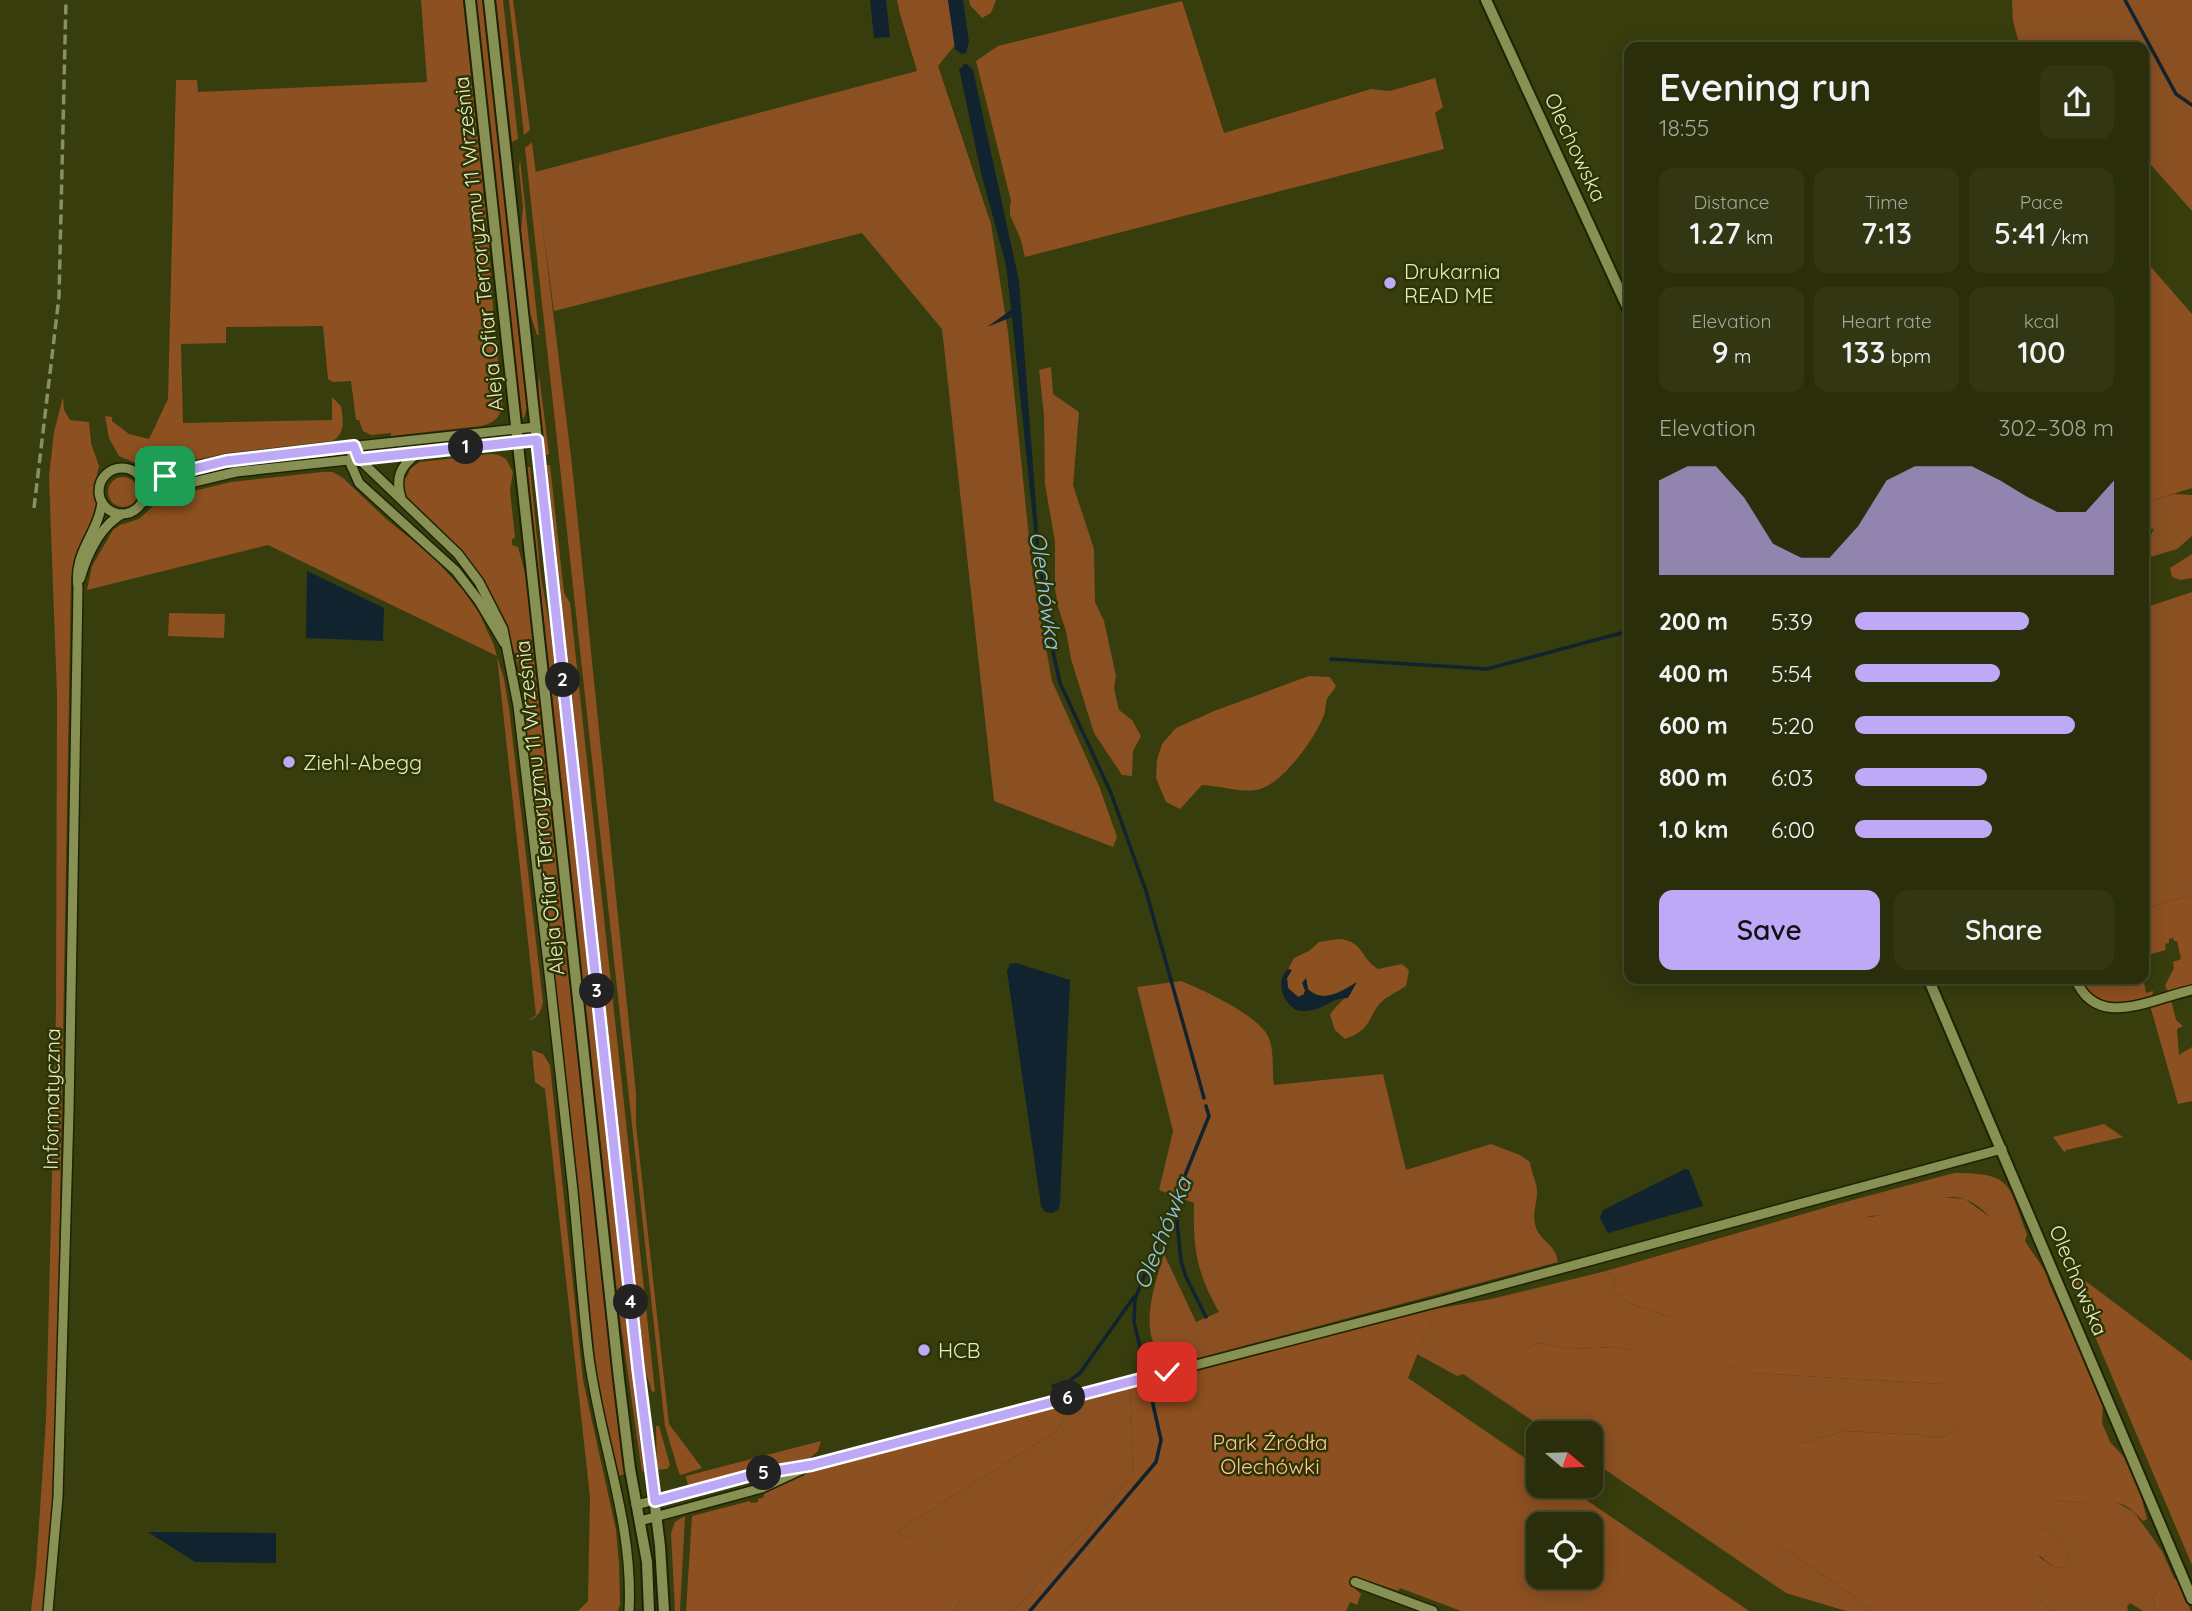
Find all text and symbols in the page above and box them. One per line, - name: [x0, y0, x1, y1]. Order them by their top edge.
- text: Evening run: [1659, 63, 1872, 111]
- button: share: [2040, 65, 2114, 139]
- street label: Aleja Ofiar Terroryzmu 11 Września: [447, 75, 509, 413]
- street label: Olechowska: [1539, 88, 1613, 206]
- text: 18:55: [1659, 113, 1709, 142]
- text: Distance: [1693, 190, 1770, 214]
- text: Time: [1865, 190, 1908, 214]
- text: Pace: [2020, 190, 2063, 214]
- text: 1.27: [1690, 214, 1741, 252]
- text: 7:13: [1861, 214, 1912, 252]
- text: 5:41: [1994, 214, 2046, 252]
- text: km: [1741, 225, 1773, 249]
- text: /km: [2046, 225, 2089, 249]
- place label: Drukarnia READ ME: [1404, 258, 1500, 308]
- marker: Drukarnia READ ME: [1382, 275, 1398, 291]
- text: Elevation: [1691, 309, 1772, 333]
- text: Heart rate: [1841, 309, 1932, 333]
- text: kcal: [2024, 309, 2059, 333]
- text: 9: [1712, 333, 1729, 371]
- text: 133: [1842, 333, 1885, 371]
- text: 100: [2018, 333, 2065, 371]
- text: m: [1729, 344, 1751, 368]
- text: bpm: [1885, 344, 1931, 368]
- text: Elevation: [1659, 413, 1756, 442]
- text: 302–308 m: [1998, 413, 2114, 442]
- pin: 1: [448, 430, 484, 464]
- text: 1: [462, 434, 469, 458]
- pin: [135, 446, 195, 506]
- icon: arrive: [146, 457, 184, 495]
- water label: Olechówka: [1023, 530, 1069, 651]
- text: 200 m: [1659, 607, 1728, 636]
- text: 5:39: [1771, 607, 1813, 636]
- street label: Aleja Ofiar Terroryzmu 11 Września: [508, 639, 570, 977]
- text: 400 m: [1659, 659, 1728, 688]
- text: 5:54: [1771, 659, 1813, 688]
- pin: 2: [546, 662, 580, 698]
- text: 2: [557, 667, 568, 691]
- text: 600 m: [1659, 711, 1728, 740]
- text: 5:20: [1771, 711, 1814, 740]
- place label: Ziehl-Abegg: [303, 749, 422, 775]
- marker: Ziehl-Abegg: [281, 754, 297, 770]
- text: 800 m: [1659, 763, 1728, 792]
- text: 6:03: [1771, 763, 1813, 792]
- text: 1.0 km: [1659, 815, 1729, 844]
- text: 6:00: [1771, 815, 1815, 844]
- button: Save: [1659, 890, 1880, 970]
- button: Share: [1894, 890, 2114, 970]
- pin: 3: [580, 974, 614, 1009]
- text: 3: [591, 978, 602, 1002]
- street label: Informatyczna: [37, 1028, 65, 1170]
- water label: Olechówka: [1126, 1172, 1198, 1293]
- street label: Olechowska: [2044, 1221, 2114, 1339]
- pin: 4: [614, 1284, 648, 1320]
- text: 4: [625, 1289, 636, 1313]
- place label: HCB: [938, 1337, 981, 1363]
- marker: HCB: [916, 1342, 932, 1358]
- pin: [1137, 1342, 1197, 1402]
- icon: check: [1148, 1353, 1186, 1391]
- pin: 6: [1050, 1380, 1086, 1416]
- text: 6: [1062, 1385, 1073, 1409]
- north arrow: [1526, 1421, 1603, 1498]
- map controls: [1526, 1421, 1603, 1589]
- park label: Park Źródła Olechówki: [1213, 1429, 1327, 1479]
- pin: 5: [746, 1456, 782, 1490]
- text: 5: [758, 1460, 769, 1484]
- button: locate: [1526, 1512, 1603, 1589]

